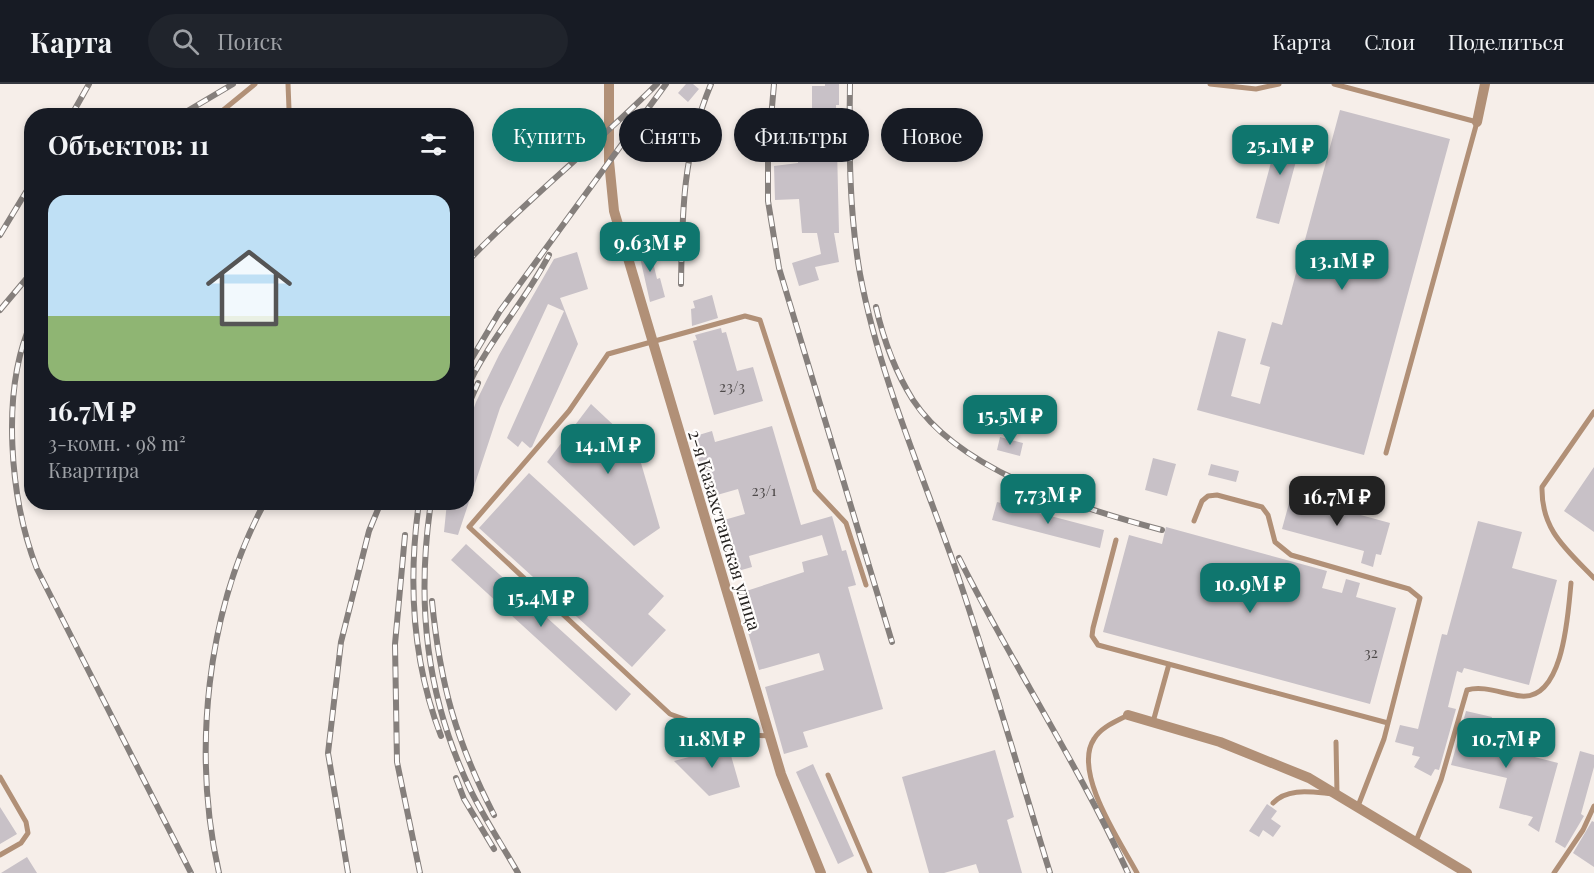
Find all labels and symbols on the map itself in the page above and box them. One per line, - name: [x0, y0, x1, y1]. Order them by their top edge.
- pin: 25.1M ₽: [1225, 125, 1335, 176]
- pin: 9.63M ₽: [595, 222, 705, 273]
- pin: 13.1M ₽: [1287, 240, 1397, 291]
- house number: 23/3: [719, 376, 745, 396]
- pin: 15.5M ₽: [955, 395, 1065, 446]
- pin: 14.1M ₽: [553, 424, 663, 475]
- street label: 2-я Казахстанская улица: [683, 427, 767, 633]
- pin: 7.73M ₽: [993, 474, 1103, 525]
- pin: 16.7M ₽: [1282, 476, 1392, 527]
- house number: 23/1: [751, 480, 777, 500]
- pin: 10.9M ₽: [1195, 563, 1305, 614]
- pin: 15.4M ₽: [486, 577, 596, 628]
- house number: 32: [1364, 642, 1378, 662]
- pin: 11.8M ₽: [657, 718, 767, 769]
- pin: 10.7M ₽: [1451, 718, 1561, 769]

